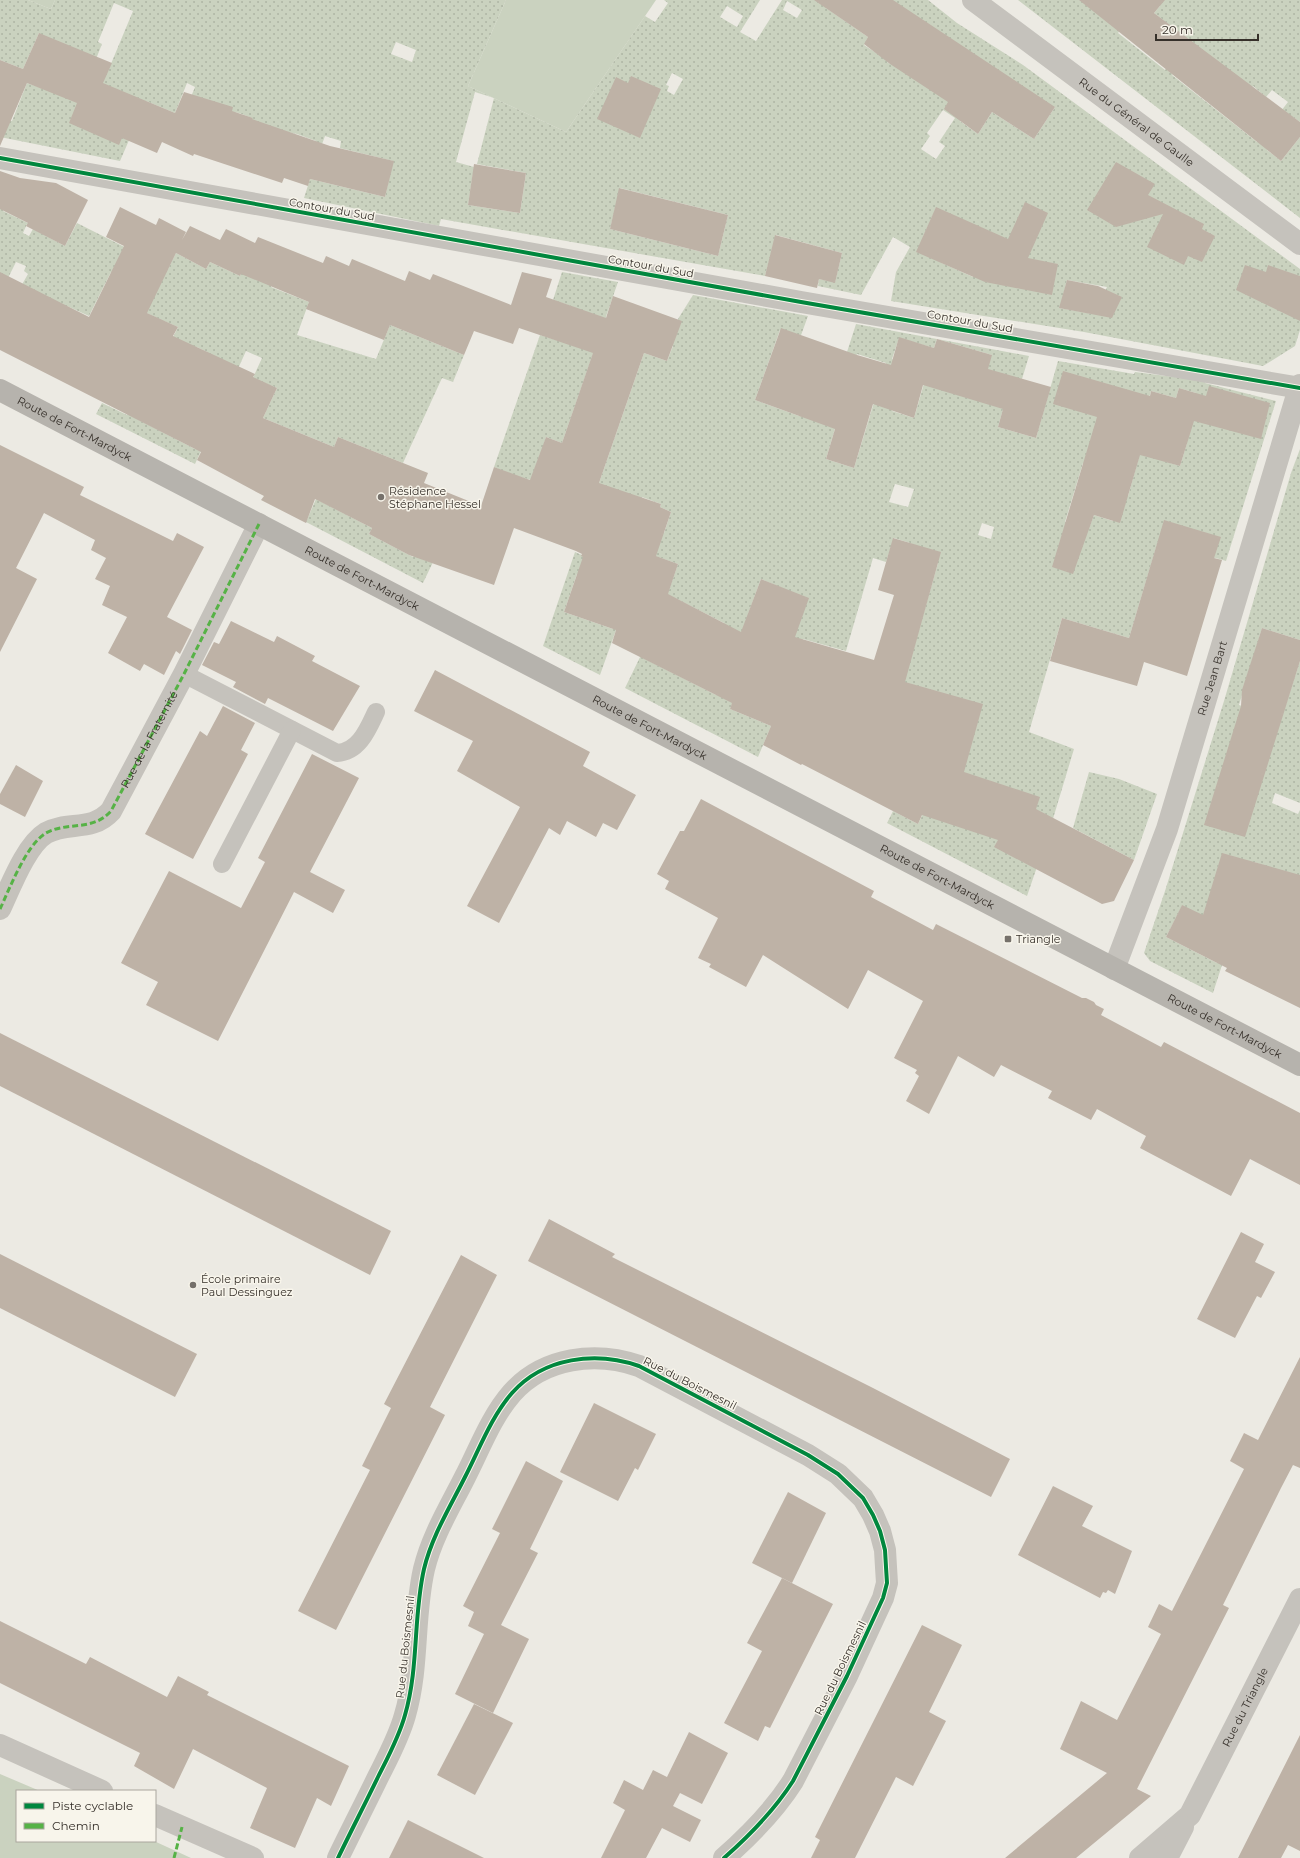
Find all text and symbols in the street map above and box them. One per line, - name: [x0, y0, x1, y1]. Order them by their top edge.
- scale bar: [1156, 16, 1258, 42]
- text: 20 m: [1162, 22, 1193, 37]
- street label: Rue du Général de Gaulle: [1076, 74, 1197, 170]
- street label: Contour du Sud: [288, 195, 376, 223]
- street label: Contour du Sud: [607, 252, 695, 280]
- street label: Contour du Sud: [926, 307, 1014, 335]
- street label: Route de Fort-Mardyck: [15, 393, 135, 464]
- place label: Résidence Stéphane Hessel: [389, 484, 481, 511]
- marker: Résidence Stéphane Hessel: [376, 492, 386, 502]
- street label: Route de Fort-Mardyck: [302, 543, 422, 614]
- street label: Rue Jean Bart: [1194, 639, 1230, 717]
- street label: Rue de la Fraternité: [118, 688, 181, 790]
- street label: Route de Fort-Mardyck: [590, 692, 710, 763]
- street label: Route de Fort-Mardyck: [878, 841, 997, 912]
- place label: Triangle: [1016, 932, 1061, 946]
- marker: Triangle: [1003, 934, 1013, 944]
- street label: Route de Fort-Mardyck: [1165, 990, 1285, 1062]
- place label: École primaire Paul Dessinguez: [201, 1272, 293, 1299]
- marker: École primaire Paul Dessinguez: [188, 1280, 198, 1290]
- street label: Rue du Boismesnil: [641, 1353, 739, 1413]
- street label: Rue du Boismesnil: [393, 1595, 417, 1699]
- street label: Rue du Boismesnil: [811, 1619, 869, 1717]
- street label: Rue du Triangle: [1219, 1665, 1271, 1749]
- legend: [16, 1790, 156, 1842]
- text: Piste cyclable: [52, 1798, 133, 1813]
- text: Chemin: [52, 1818, 100, 1833]

